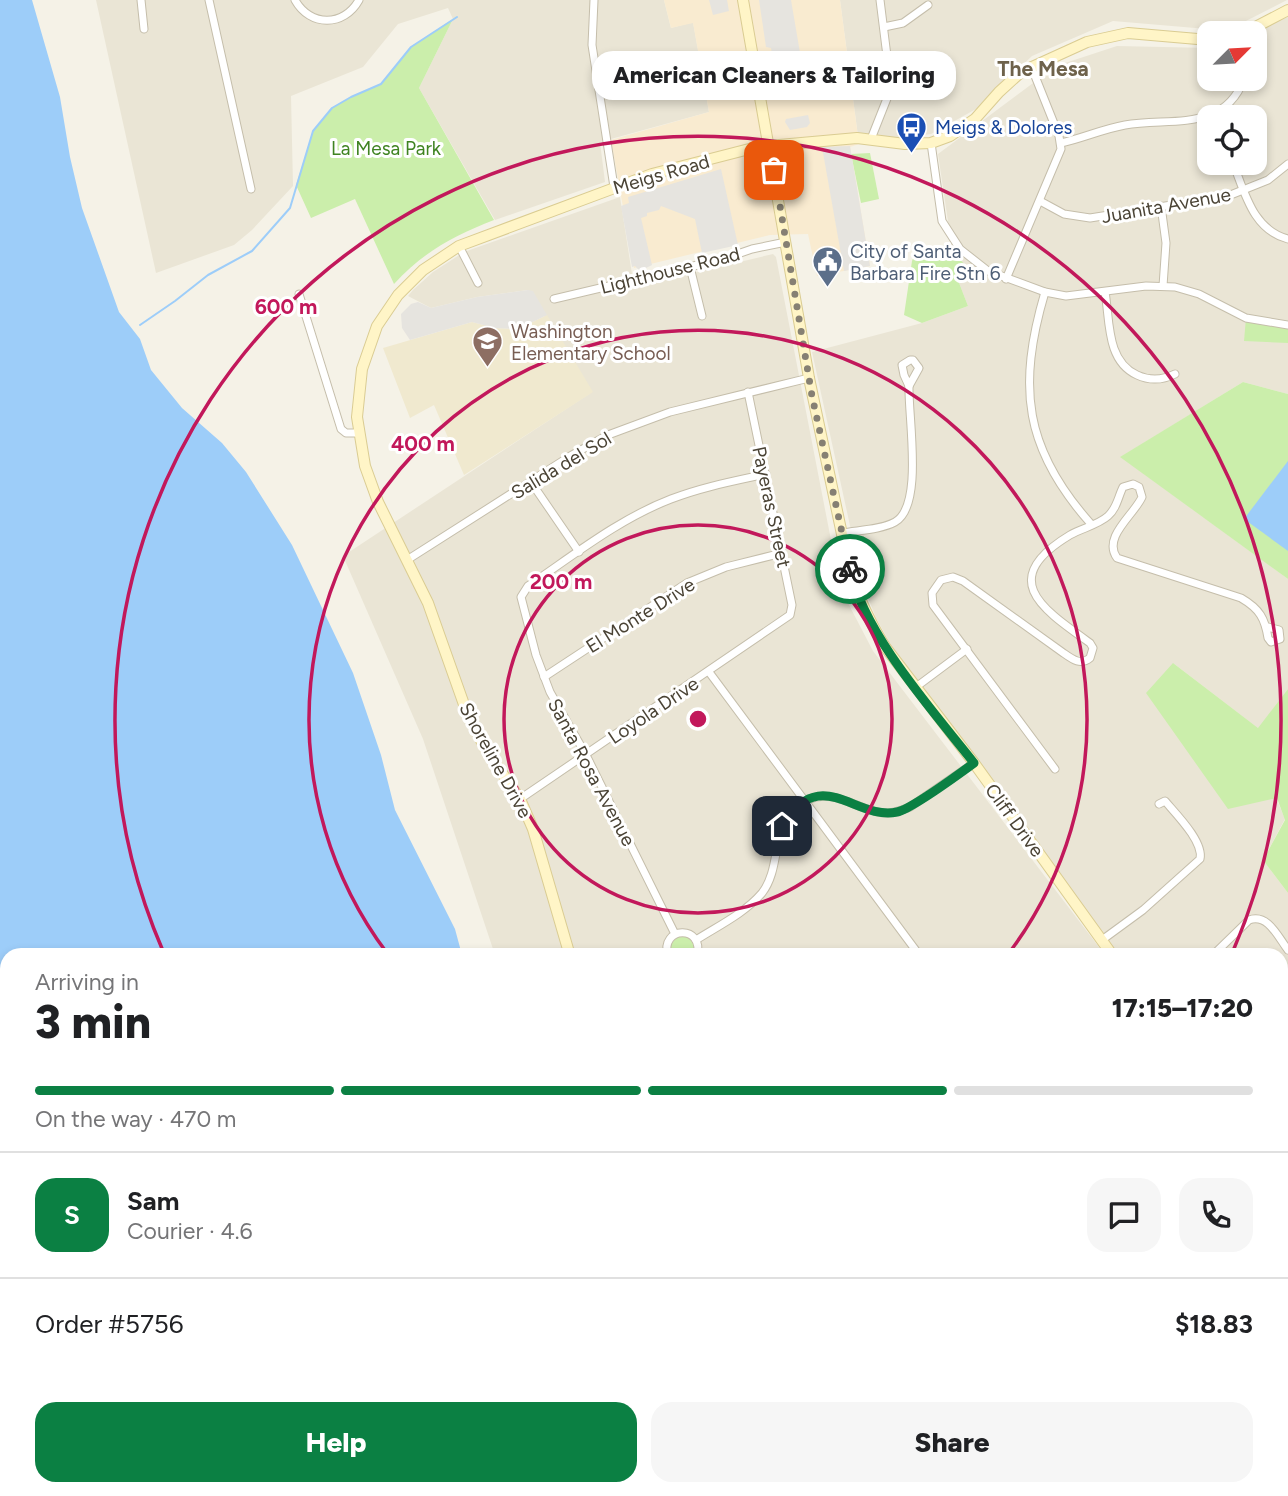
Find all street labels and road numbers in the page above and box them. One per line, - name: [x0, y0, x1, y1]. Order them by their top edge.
- street label: Meigs Road: [610, 150, 712, 199]
- street label: Juanita Avenue: [1100, 183, 1233, 228]
- street label: Lighthouse Road: [598, 242, 742, 299]
- street label: Salida del Sol: [507, 427, 615, 504]
- street label: Payeras Street: [747, 444, 796, 570]
- street label: El Monte Drive: [582, 573, 699, 658]
- street label: Loyola Drive: [604, 672, 703, 749]
- street label: Santa Rosa Avenue: [543, 694, 640, 850]
- street label: Shoreline Drive: [454, 699, 537, 822]
- street label: Cliff Drive: [980, 779, 1049, 861]

